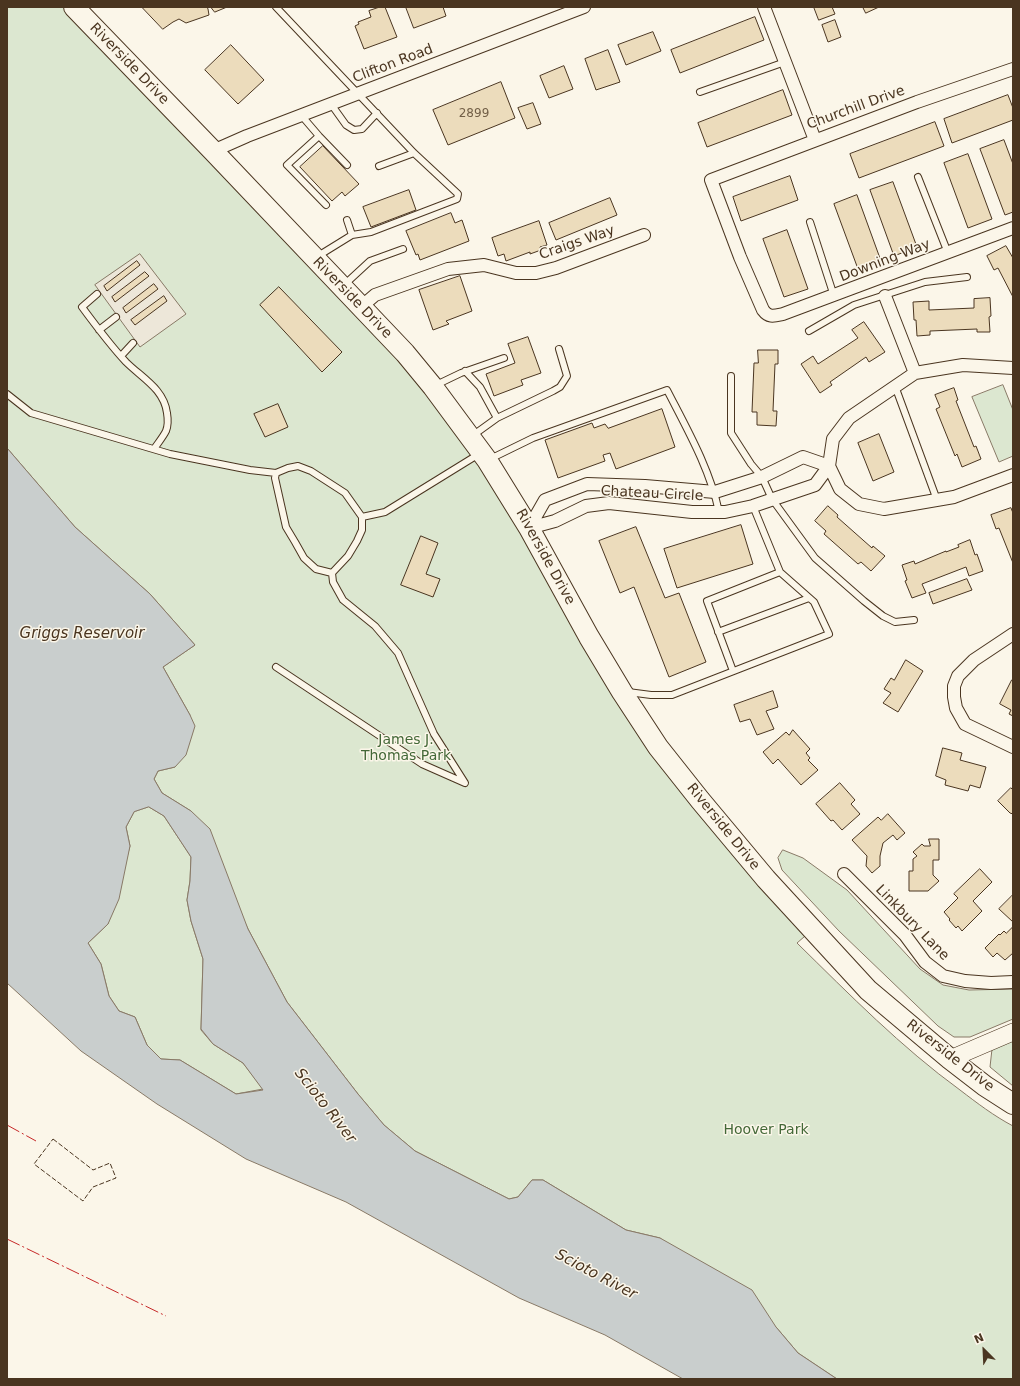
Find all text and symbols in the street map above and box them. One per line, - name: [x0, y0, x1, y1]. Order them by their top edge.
- street label: Riverside Drive: [86, 20, 172, 108]
- street label: Clifton Road: [350, 41, 436, 87]
- street label: Churchill Drive: [805, 82, 907, 134]
- house number: 2899: [459, 107, 489, 121]
- street label: Craigs Way: [537, 222, 617, 264]
- street label: Downing Way: [837, 236, 933, 286]
- street label: Riverside Drive: [309, 254, 395, 342]
- street label: Chateau Circle: [600, 483, 704, 505]
- street label: Riverside Drive: [512, 506, 578, 608]
- water label: Griggs Reservoir: [20, 625, 144, 643]
- park label: James J. Thomas Park: [361, 732, 451, 764]
- street label: Riverside Drive: [683, 780, 763, 874]
- street label: Linkbury Lane: [872, 882, 952, 964]
- street label: Riverside Drive: [903, 1017, 997, 1095]
- water label: Scioto River: [290, 1065, 360, 1147]
- park label: Hoover Park: [723, 1122, 809, 1138]
- water label: Scioto River: [552, 1246, 640, 1304]
- north arrow: [964, 1330, 1004, 1370]
- text: N: [972, 1331, 986, 1346]

